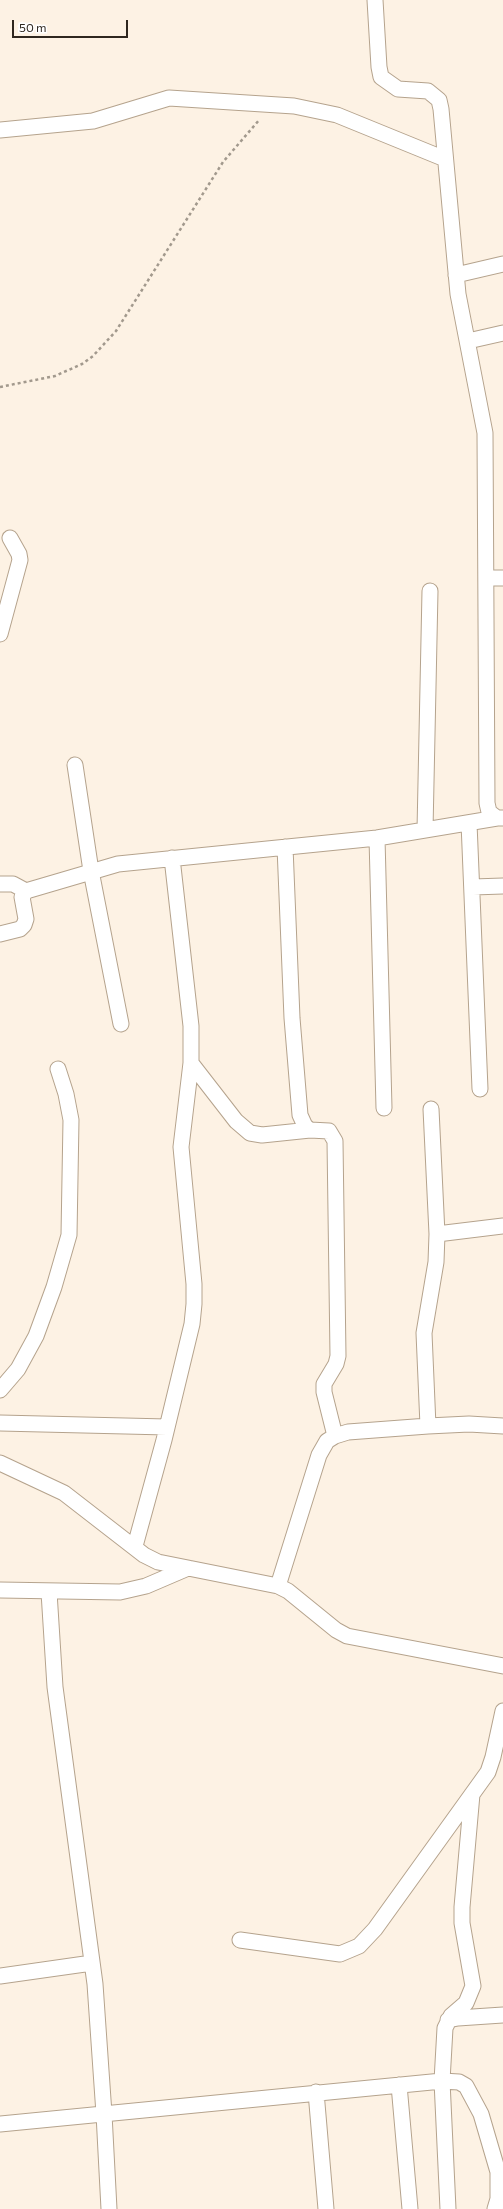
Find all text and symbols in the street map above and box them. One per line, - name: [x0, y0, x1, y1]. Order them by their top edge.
- scale bar: [14, 12, 130, 38]
- text: 50 m: [19, 20, 47, 34]

